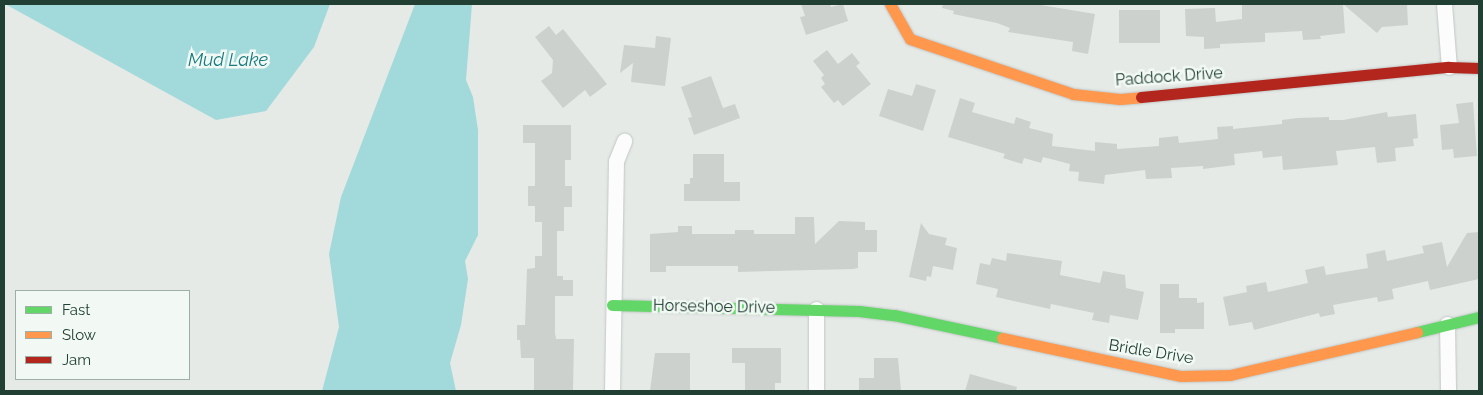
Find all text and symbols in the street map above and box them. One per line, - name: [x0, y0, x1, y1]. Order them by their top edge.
- water label: Mud Lake: [188, 49, 268, 71]
- street label: Paddock Drive: [1115, 64, 1223, 90]
- legend: [15, 290, 190, 380]
- street label: Horseshoe Drive: [653, 296, 775, 318]
- text: Fast: [62, 301, 90, 319]
- text: Slow: [62, 326, 96, 344]
- street label: Bridle Drive: [1107, 336, 1195, 368]
- text: Jam: [62, 351, 91, 369]

